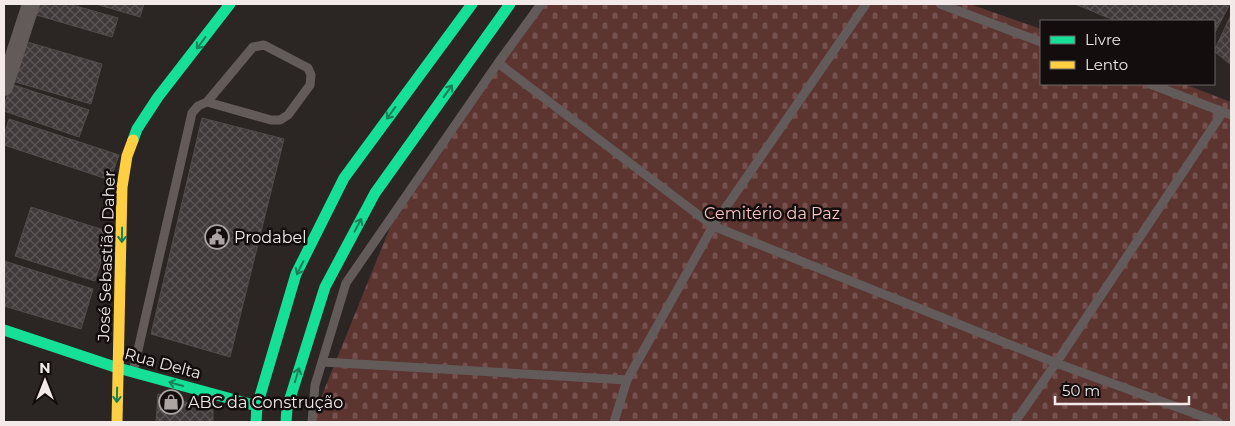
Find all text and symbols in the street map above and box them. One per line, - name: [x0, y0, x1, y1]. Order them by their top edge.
- legend: [1040, 20, 1215, 85]
- text: Livre: [1085, 30, 1121, 49]
- one-way arrow: [196, 36, 206, 50]
- text: Lento: [1085, 55, 1128, 74]
- one-way arrow: [443, 84, 454, 98]
- one-way arrow: [386, 106, 397, 120]
- street label: José Sebastião Daher: [94, 170, 119, 343]
- park label: Cemitério da Paz: [704, 204, 840, 223]
- one-way arrow: [354, 218, 363, 233]
- public building icon: Prodabel: [204, 224, 230, 250]
- one-way arrow: [117, 226, 127, 242]
- place label: Prodabel: [234, 228, 306, 247]
- one-way arrow: [294, 260, 304, 275]
- street label: Rua Delta: [122, 344, 203, 383]
- north arrow: [20, 356, 70, 406]
- text: N: [39, 359, 51, 377]
- one-way arrow: [293, 367, 303, 383]
- scale bar: [1055, 374, 1189, 406]
- one-way arrow: [169, 379, 185, 388]
- text: 50 m: [1062, 381, 1100, 400]
- one-way arrow: [112, 387, 122, 403]
- shop icon: ABC da Construção: [158, 389, 184, 415]
- place label: ABC da Construção: [188, 393, 343, 412]

